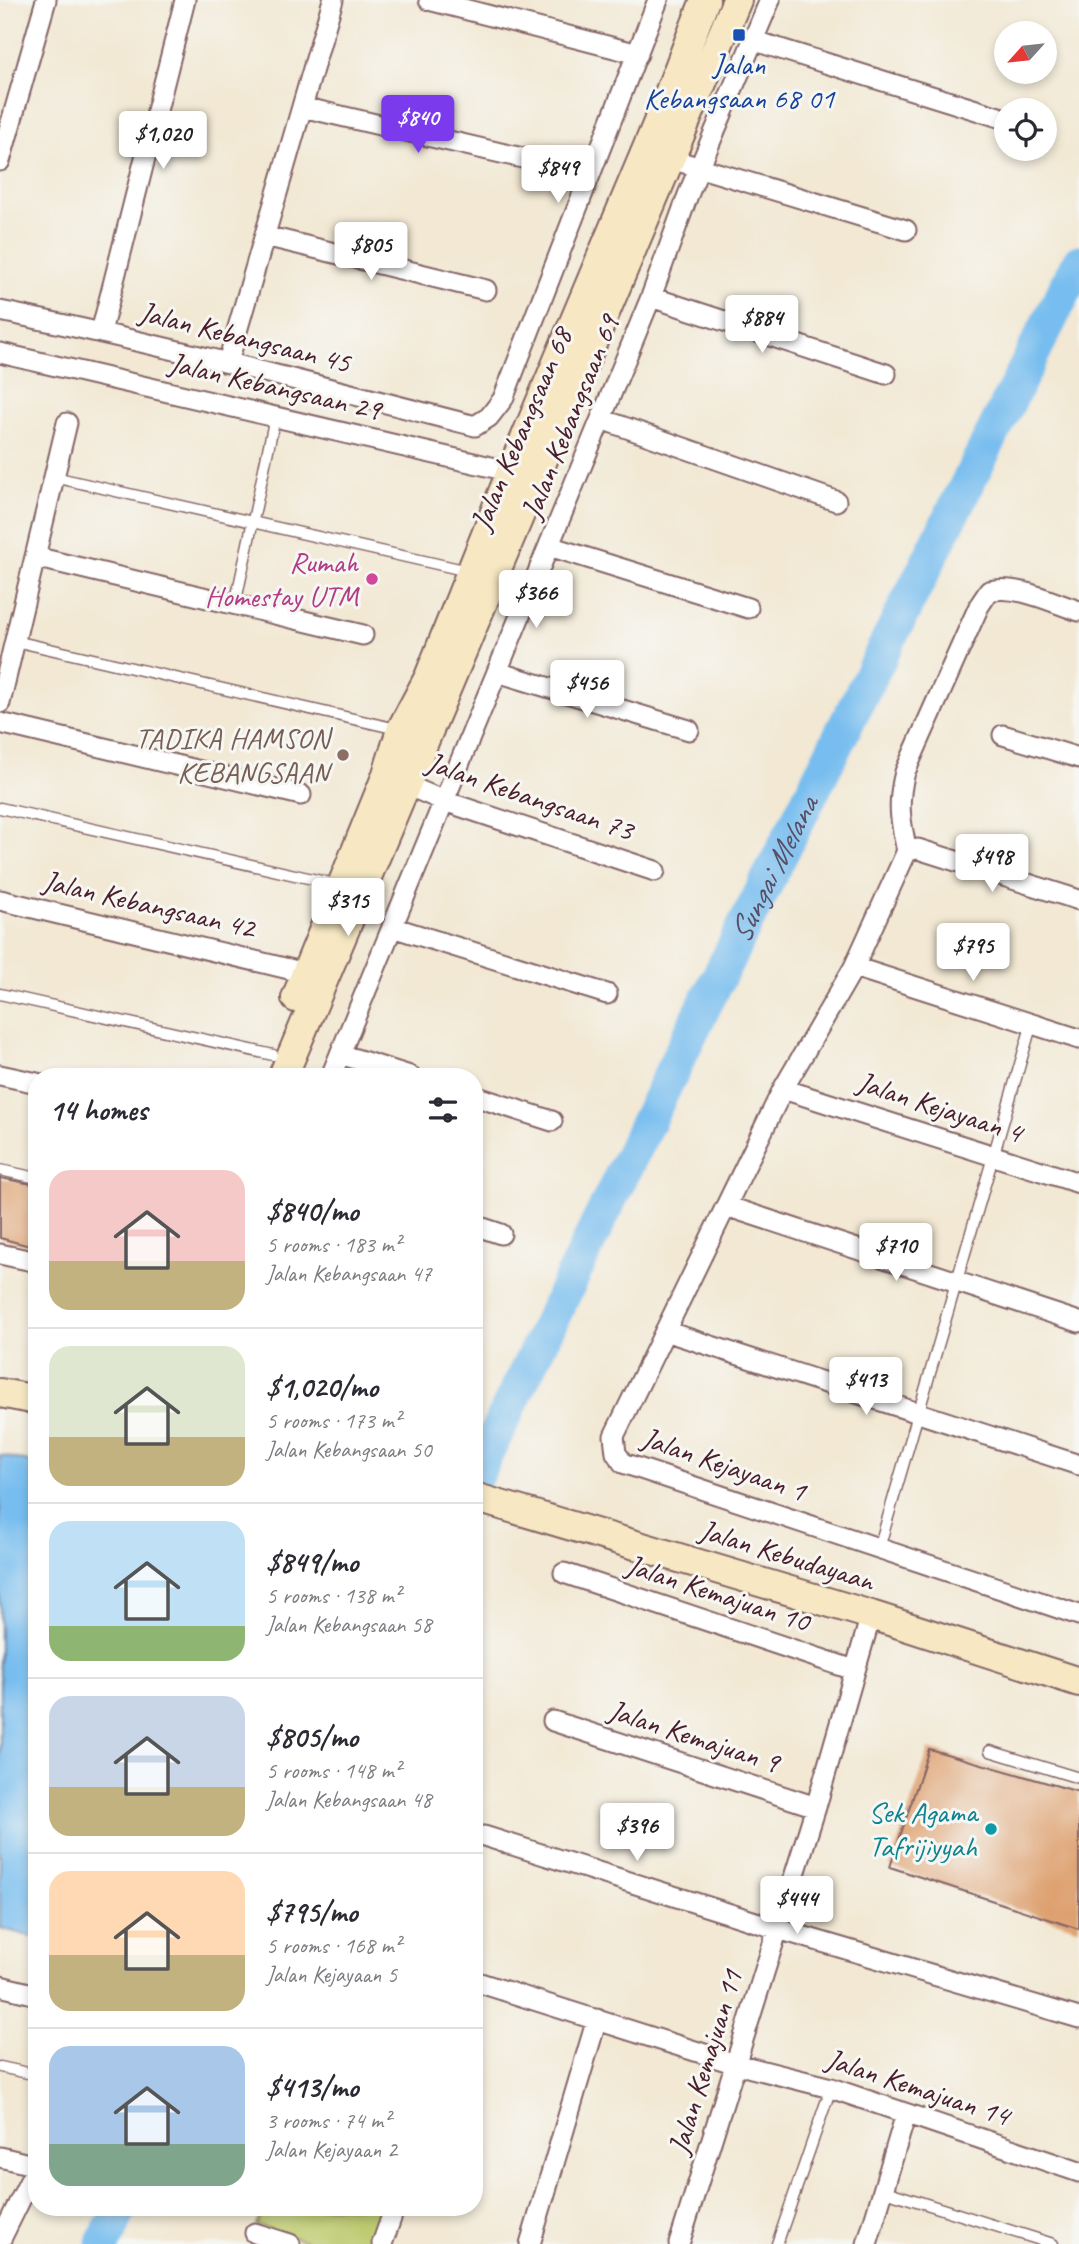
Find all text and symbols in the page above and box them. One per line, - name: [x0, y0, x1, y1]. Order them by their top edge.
- north arrow: [994, 21, 1057, 84]
- map controls: [994, 21, 1057, 161]
- marker: Jalan Kebangsaan 68 01: [731, 27, 747, 43]
- place label: Jalan Kebangsaan 68 01: [644, 45, 836, 117]
- pin: $840: [377, 96, 459, 155]
- button: locate: [994, 98, 1057, 161]
- text: $840: [397, 103, 439, 132]
- pin: $1,020: [106, 111, 220, 171]
- text: $1,020: [135, 119, 191, 148]
- pin: $849: [517, 146, 599, 205]
- text: $849: [537, 153, 579, 182]
- pin: $805: [330, 222, 412, 282]
- text: $805: [350, 230, 392, 259]
- street label: Jalan Kebangsaan 45: [134, 292, 356, 382]
- pin: $884: [721, 296, 803, 355]
- text: $884: [741, 303, 783, 332]
- street label: Jalan Kebangsaan 69: [511, 307, 629, 526]
- street label: Jalan Kebangsaan 68: [460, 320, 582, 538]
- street label: Jalan Kebangsaan 29: [163, 343, 387, 429]
- place label: Rumah Homestay UTM: [205, 543, 360, 615]
- pin: $366: [495, 570, 577, 630]
- marker: Rumah Homestay UTM: [364, 571, 380, 587]
- text: $366: [515, 578, 557, 607]
- pin: $456: [546, 660, 628, 720]
- text: $456: [566, 668, 608, 697]
- place label: TADIKA HAMSON KEBANGSAAN: [135, 719, 334, 791]
- street label: Jalan Kebangsaan 73: [420, 742, 641, 850]
- marker: TADIKA HAMSON KEBANGSAAN: [335, 747, 351, 763]
- water label: Sungai Melana: [719, 786, 829, 949]
- pin: $498: [951, 834, 1033, 894]
- text: $498: [971, 842, 1013, 871]
- street label: Jalan Kebangsaan 42: [37, 861, 261, 947]
- pin: $315: [307, 878, 389, 938]
- text: $315: [327, 886, 369, 915]
- pin: $795: [932, 923, 1014, 983]
- text: $795: [953, 931, 993, 960]
- street label: Jalan Kejayaan 4: [851, 1062, 1030, 1152]
- text: 14 homes: [49, 1091, 147, 1129]
- icon: filters: [424, 1091, 462, 1129]
- text: $840/mo: [266, 1192, 358, 1230]
- icon: home: [105, 1198, 189, 1282]
- pin: $710: [855, 1224, 937, 1283]
- text: 5 rooms · 183 m²: [266, 1230, 401, 1259]
- text: $710: [875, 1231, 917, 1260]
- text: Jalan Kebangsaan 47: [266, 1259, 432, 1288]
- pin: $413: [825, 1358, 907, 1417]
- text: $413: [845, 1365, 887, 1394]
- text: $1,020/mo: [266, 1368, 378, 1406]
- icon: home: [105, 1374, 189, 1458]
- text: 5 rooms · 173 m²: [266, 1406, 401, 1435]
- street label: Jalan Kejayaan 1: [635, 1418, 812, 1510]
- text: Jalan Kebangsaan 50: [266, 1435, 432, 1464]
- street label: Jalan Kebudayaan: [693, 1510, 880, 1600]
- text: $849/mo: [266, 1543, 358, 1581]
- street label: Jalan Kemajuan 10: [620, 1545, 817, 1641]
- icon: home: [105, 1549, 189, 1633]
- text: 5 rooms · 138 m²: [266, 1581, 401, 1610]
- text: Jalan Kebangsaan 58: [266, 1610, 432, 1639]
- street label: Jalan Kemajuan 9: [602, 1690, 787, 1782]
- text: $805/mo: [266, 1718, 358, 1756]
- icon: home: [105, 1724, 189, 1808]
- text: 5 rooms · 148 m²: [266, 1756, 401, 1785]
- text: Jalan Kebangsaan 48: [266, 1785, 432, 1814]
- place label: Sek Agama Tafrijiyyah: [868, 1793, 980, 1865]
- pin: $396: [596, 1804, 678, 1863]
- text: $396: [616, 1811, 658, 1840]
- marker: Sek Agama Tafrijiyyah: [983, 1821, 999, 1837]
- pin: $444: [756, 1876, 838, 1936]
- text: $444: [776, 1884, 818, 1913]
- text: $795/mo: [266, 1893, 357, 1931]
- icon: home: [105, 1899, 189, 1983]
- text: 5 rooms · 168 m²: [266, 1931, 401, 1960]
- text: Jalan Kejayaan 5: [266, 1960, 397, 1989]
- street label: Jalan Kemajuan 11: [658, 1964, 751, 2161]
- street label: Jalan Kemajuan 14: [820, 2039, 1017, 2135]
- text: $413/mo: [266, 2068, 358, 2106]
- icon: home: [105, 2074, 189, 2158]
- text: 3 rooms · 74 m²: [266, 2106, 390, 2135]
- text: Jalan Kejayaan 2: [266, 2135, 397, 2164]

